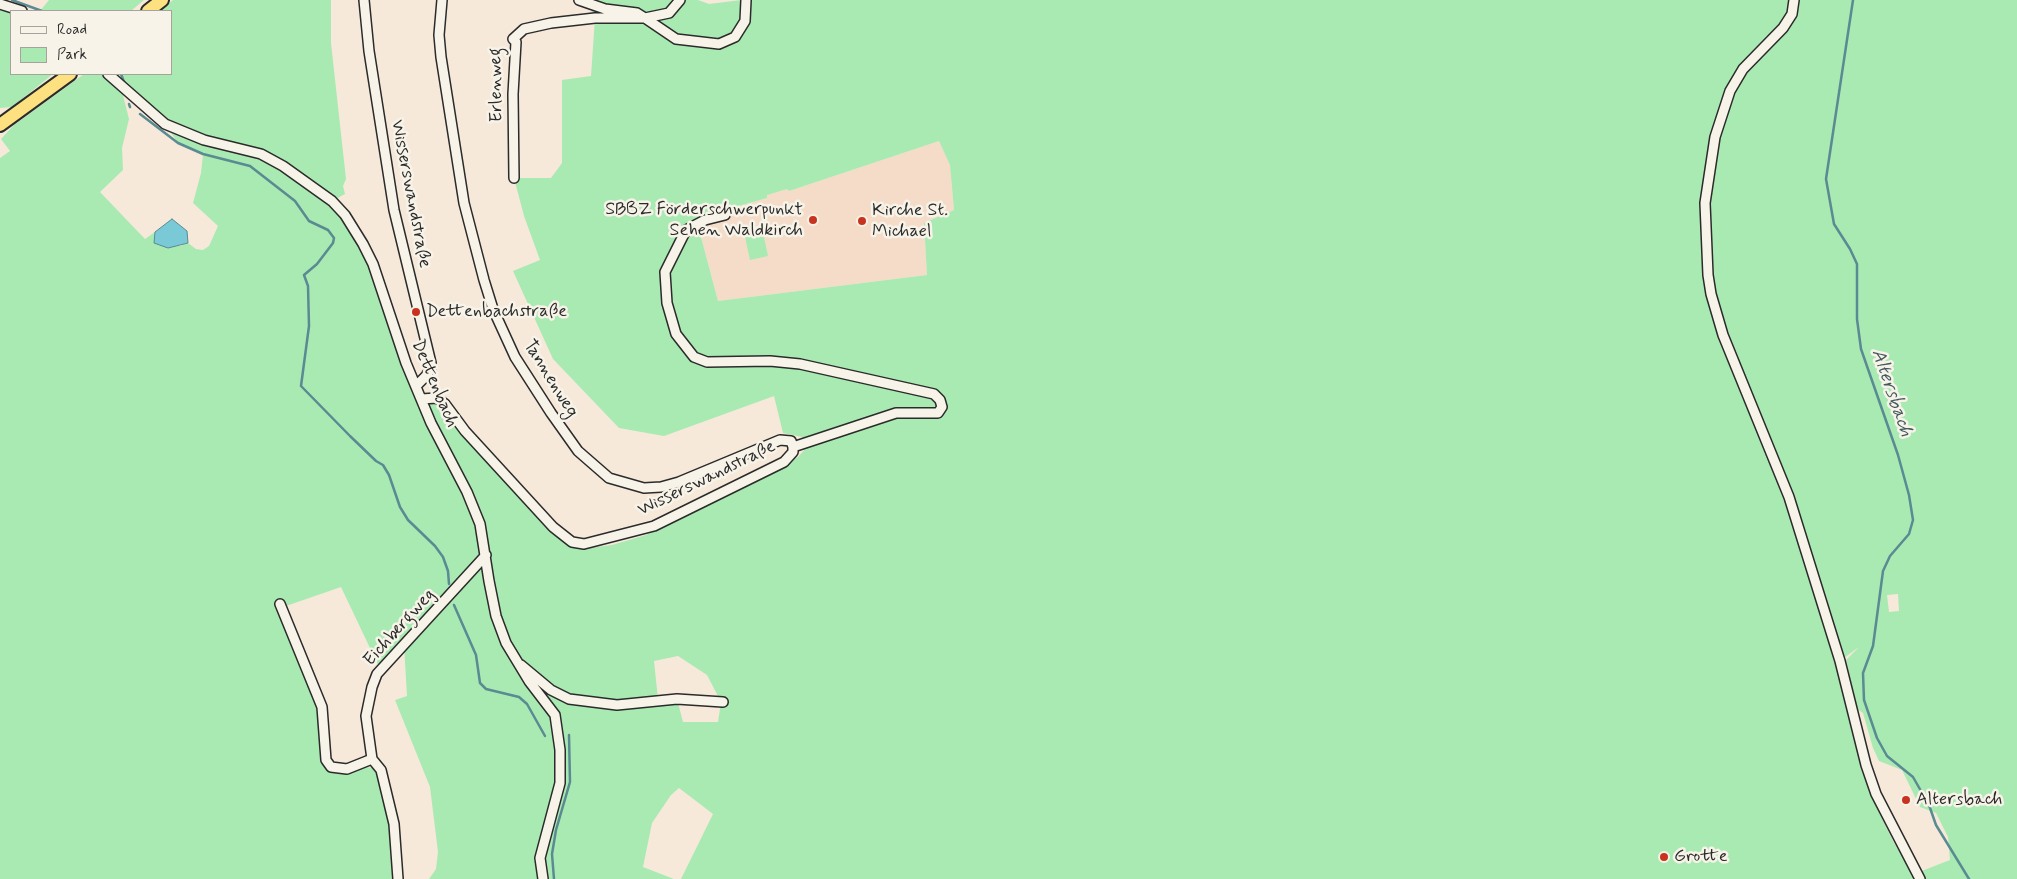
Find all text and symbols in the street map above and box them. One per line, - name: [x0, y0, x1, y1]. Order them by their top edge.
- legend: [10, 10, 172, 75]
- text: Road: [57, 20, 87, 40]
- text: Park: [57, 45, 87, 65]
- street label: Erlenweg: [486, 48, 508, 122]
- street label: Wisserswandstraße: [385, 118, 435, 270]
- place label: SBBZ Förderschwerpunkt Sehen Waldkirch: [605, 199, 803, 242]
- place label: Kirche St. Michael: [872, 200, 948, 242]
- marker: SBBZ Förderschwerpunkt Sehen Waldkirch: [807, 214, 819, 226]
- marker: Kirche St. Michael: [856, 215, 868, 227]
- place label: Dettenbachstraße: [426, 301, 567, 323]
- marker: Dettenbachstraße: [410, 306, 422, 318]
- street label: Tannenweg: [518, 336, 582, 422]
- street label: Dettenbach: [406, 337, 462, 431]
- water label: Altersbach: [1865, 346, 1917, 440]
- street label: Wisserswandstraße: [635, 436, 779, 522]
- street label: Eichbergweg: [360, 585, 440, 671]
- place label: Altersbach: [1916, 789, 2002, 811]
- marker: Altersbach: [1900, 794, 1912, 806]
- place label: Grotte: [1674, 846, 1728, 868]
- marker: Grotte: [1658, 851, 1670, 863]

